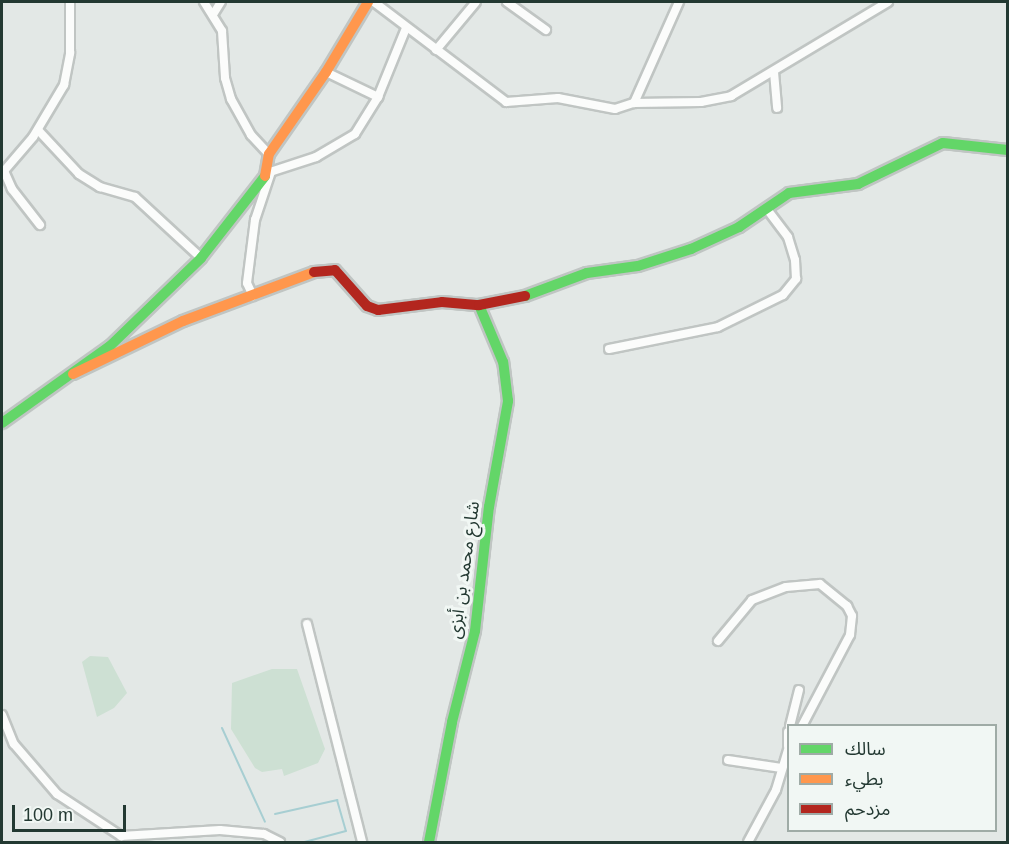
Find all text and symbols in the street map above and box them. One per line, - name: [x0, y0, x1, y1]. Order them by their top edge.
- street label: شارع محمد بن أبزى: [444, 500, 484, 640]
- legend: [787, 724, 997, 832]
- text: سالك: [845, 739, 886, 759]
- text: بطيء: [845, 769, 883, 789]
- scale bar: [15, 793, 129, 831]
- text: مزدحم: [845, 799, 890, 819]
- text: 100 m: [23, 805, 73, 825]

